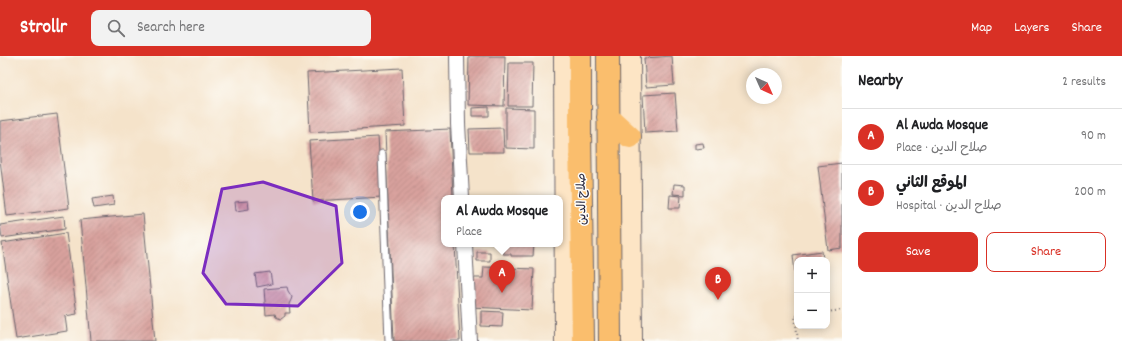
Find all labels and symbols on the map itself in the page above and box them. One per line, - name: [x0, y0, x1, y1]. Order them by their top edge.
- north arrow: [746, 68, 782, 104]
- street label: صلاح الدين: [574, 173, 591, 225]
- your location: [350, 202, 370, 222]
- pin: A: [489, 260, 515, 293]
- pin: B: [705, 267, 731, 300]

